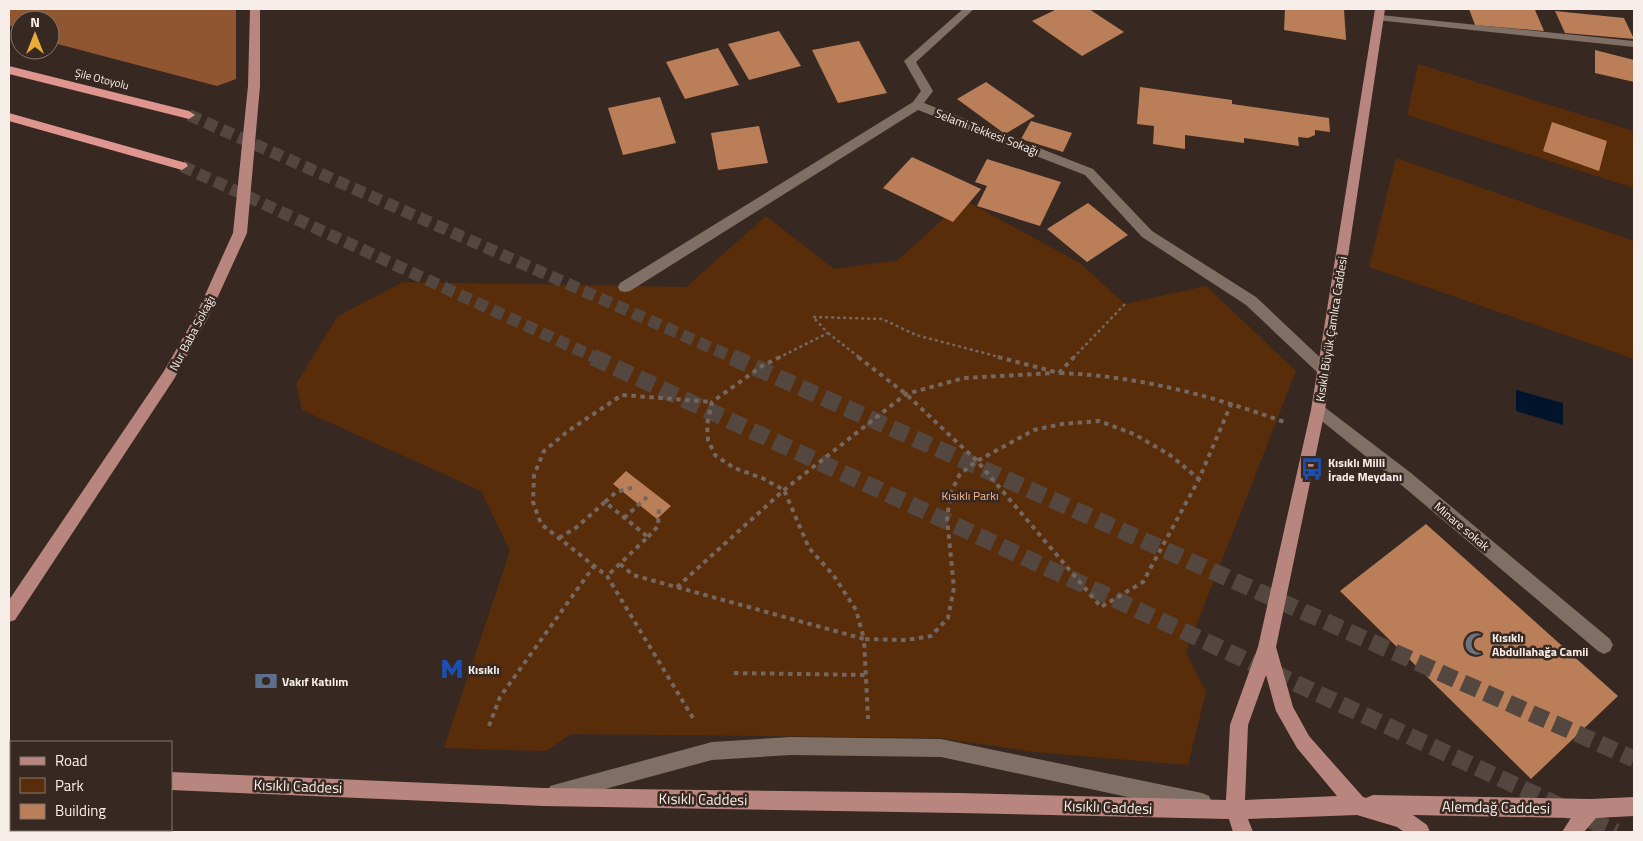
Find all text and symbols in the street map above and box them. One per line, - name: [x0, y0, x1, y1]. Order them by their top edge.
- north arrow: [10, 10, 60, 60]
- text: N: [30, 11, 40, 32]
- street label: Şile Otoyolu: [73, 65, 131, 93]
- street label: Selami Tekkesi Sokağı: [932, 104, 1042, 160]
- street label: Kısıklı Büyük Çamlıca Caddesi: [1310, 255, 1352, 403]
- street label: Nur Baba Sokağı: [164, 292, 220, 374]
- place label: Kısıklı Milli İrade Meydanı: [1328, 453, 1402, 486]
- bus stop icon: Kısıklı Milli İrade Meydanı: [1299, 456, 1325, 482]
- park label: Kısıklı Parkı: [941, 486, 999, 505]
- street label: Minare sokak: [1430, 497, 1494, 555]
- place label: Kısıklı Abdullahağa Camii: [1492, 628, 1588, 661]
- mosque icon: Kısıklı Abdullahağa Camii: [1463, 631, 1489, 657]
- metro station icon: Kısıklı: [439, 656, 465, 682]
- place label: Kısıklı: [468, 660, 500, 679]
- bank icon: Vakıf Katılım: [253, 668, 279, 694]
- place label: Vakıf Katılım: [282, 672, 348, 691]
- legend: [10, 741, 172, 831]
- text: Road: [55, 749, 87, 772]
- street label: Kısıklı Caddesi: [253, 773, 343, 799]
- text: Park: [55, 774, 84, 797]
- street label: Kısıklı Caddesi: [658, 787, 748, 811]
- street label: Kısıklı Caddesi: [1063, 794, 1153, 820]
- street label: Alemdağ Caddesi: [1442, 795, 1550, 819]
- text: Building: [55, 799, 106, 822]

